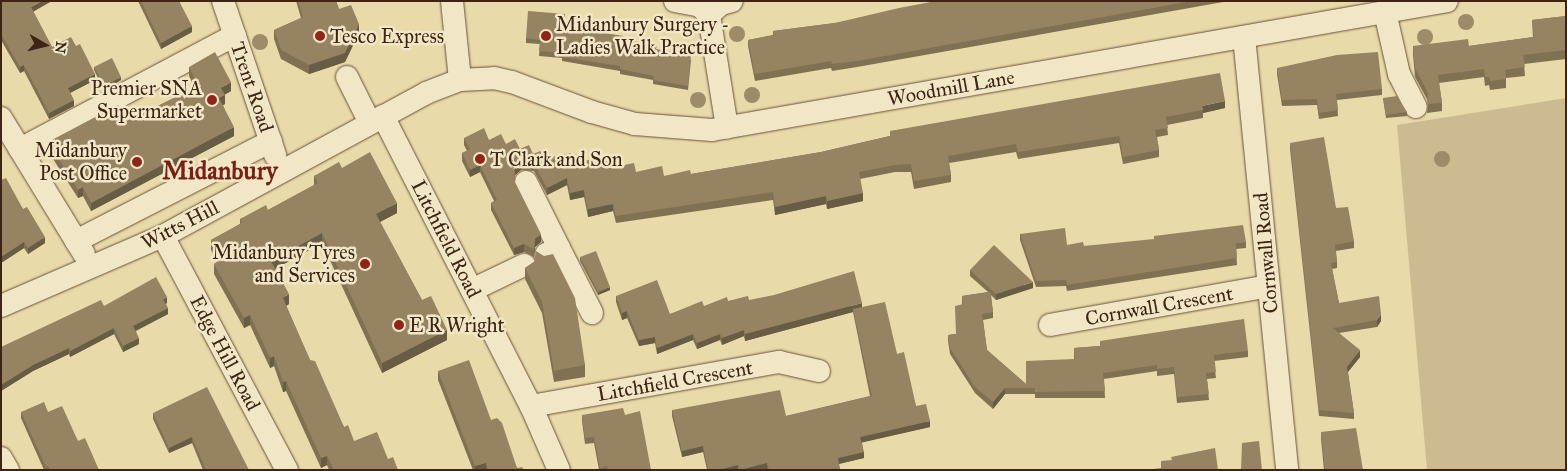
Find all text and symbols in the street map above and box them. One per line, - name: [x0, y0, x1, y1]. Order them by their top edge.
- place label: Midanbury Surgery - Ladies Walk Practice: [556, 12, 729, 59]
- north arrow: [20, 20, 70, 70]
- place label: Tesco Express: [330, 24, 444, 48]
- marker: Tesco Express: [314, 30, 326, 42]
- marker: Midanbury Surgery - Ladies Walk Practice: [540, 30, 552, 42]
- street label: Trent Road: [225, 39, 279, 135]
- text: N: [51, 40, 70, 54]
- street label: Woodmill Lane: [886, 65, 1016, 111]
- place label: Premier SNA Supermarket: [91, 76, 202, 123]
- marker: Premier SNA Supermarket: [206, 94, 218, 106]
- place label: Midanbury Post Office: [35, 138, 127, 185]
- place label: T Clark and Son: [490, 147, 623, 171]
- marker: T Clark and Son: [474, 153, 486, 165]
- marker: Midanbury Post Office: [131, 156, 143, 168]
- district label: Midanbury: [162, 156, 278, 186]
- street label: Litchfield Road: [406, 176, 486, 302]
- street label: Cornwall Road: [1249, 192, 1283, 314]
- street label: Witts Hill: [137, 195, 223, 255]
- place label: Midanbury Tyres and Services: [212, 240, 355, 287]
- marker: Midanbury Tyres and Services: [359, 258, 371, 270]
- street label: Cornwall Crescent: [1083, 281, 1235, 331]
- street label: Edge Hill Road: [185, 291, 265, 415]
- place label: E R Wright: [409, 313, 505, 337]
- marker: E R Wright: [393, 319, 405, 331]
- street label: Litchfield Crescent: [595, 355, 755, 407]

